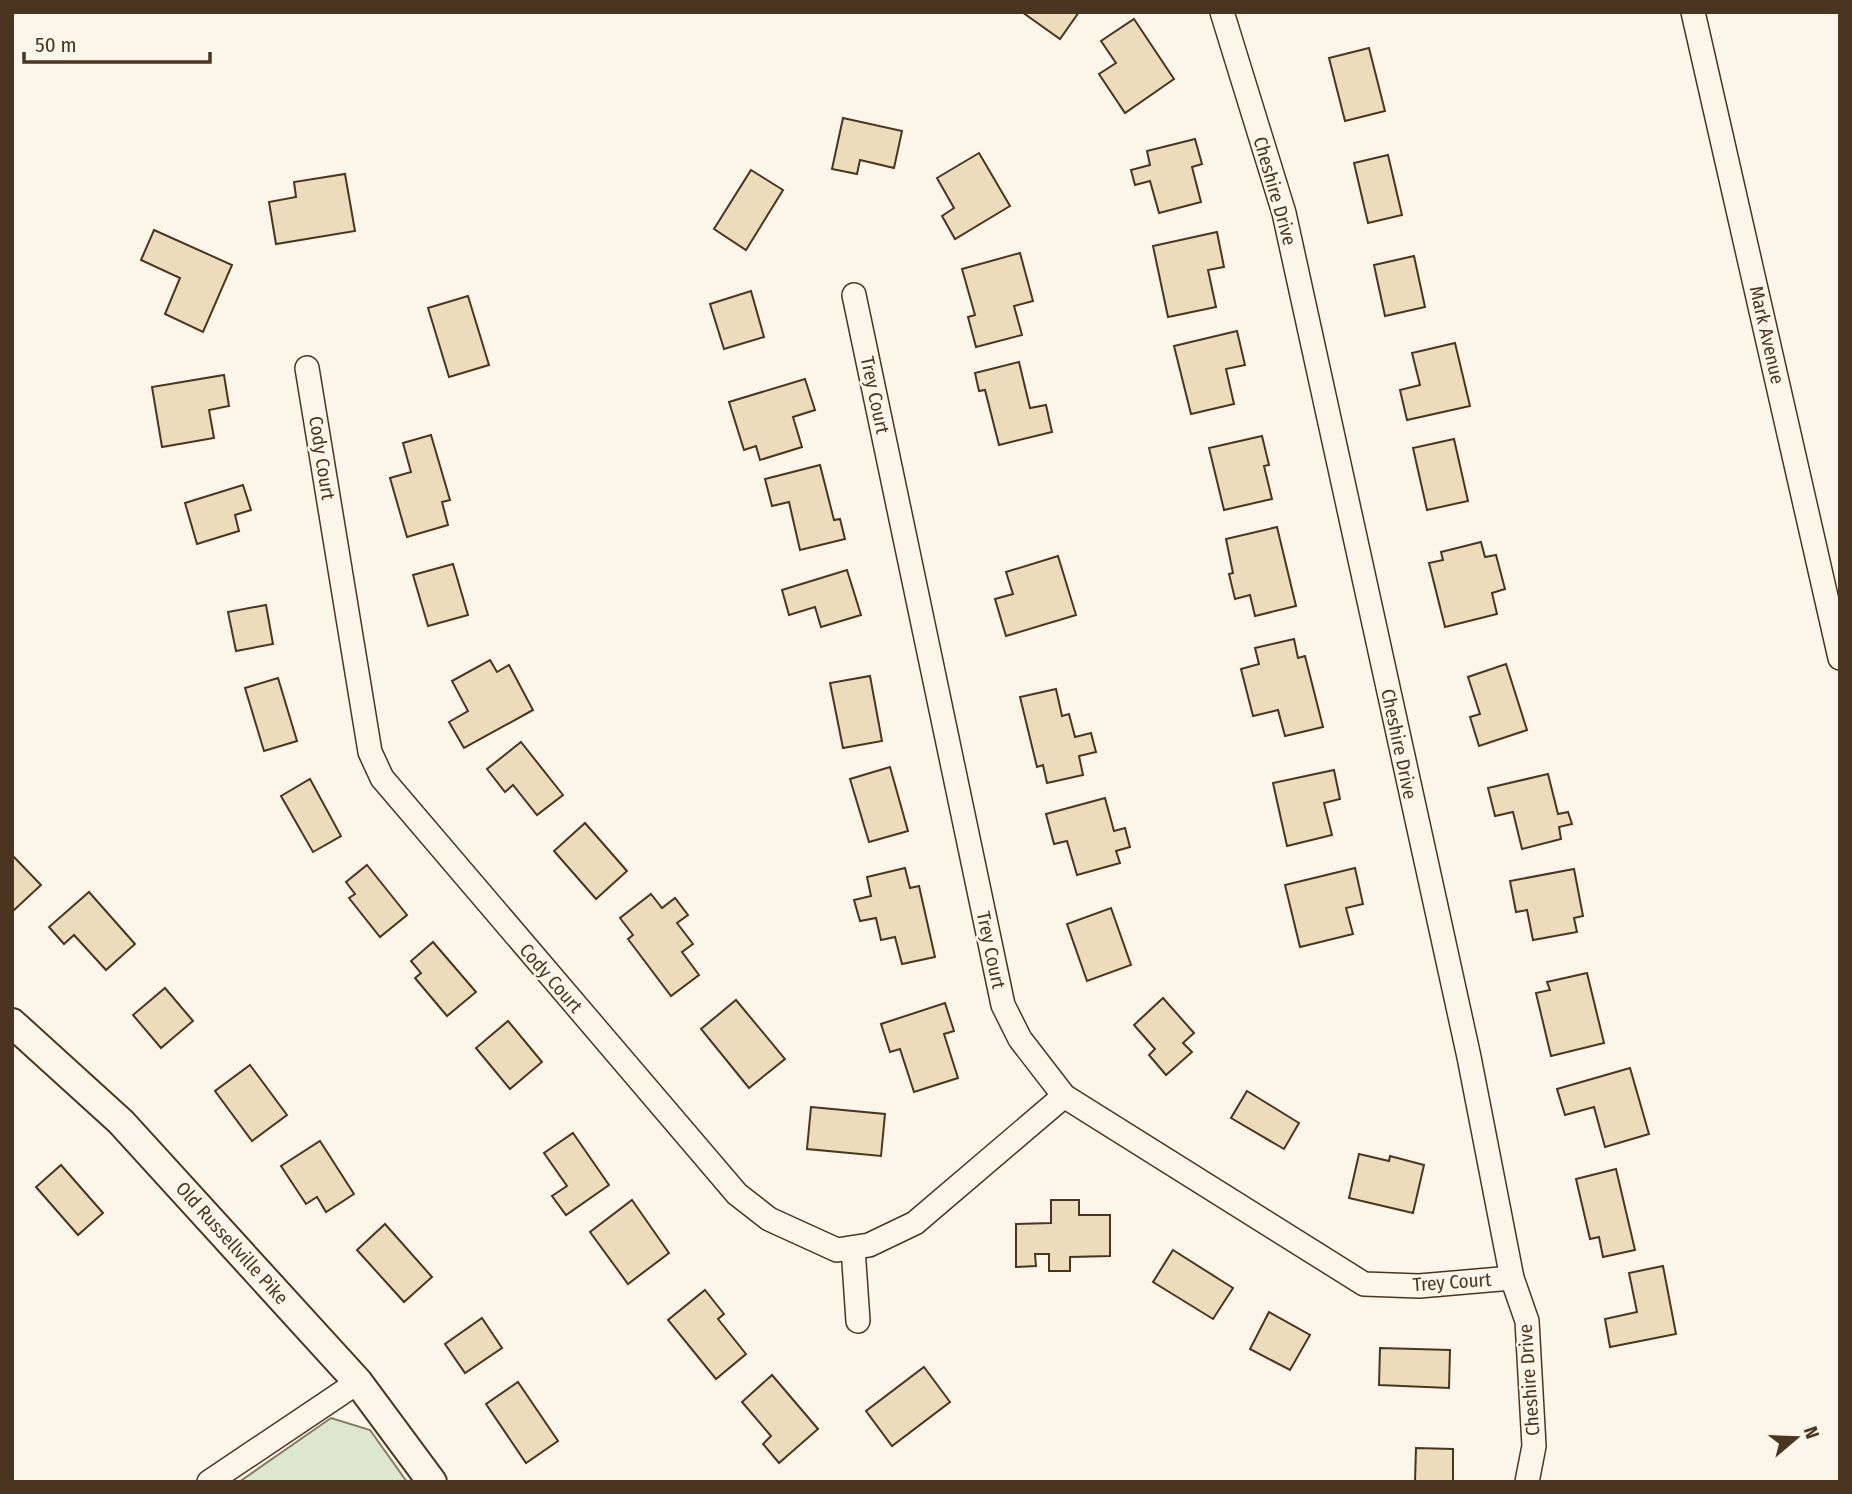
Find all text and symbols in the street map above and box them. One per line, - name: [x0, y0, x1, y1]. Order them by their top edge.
- scale bar: [24, 21, 210, 65]
- text: 50 m: [35, 32, 77, 58]
- street label: Cheshire Drive: [1249, 134, 1301, 248]
- street label: Mark Avenue: [1745, 284, 1789, 386]
- street label: Trey Court: [856, 354, 895, 437]
- street label: Cody Court: [304, 415, 340, 502]
- street label: Cheshire Drive: [1376, 687, 1422, 801]
- street label: Trey Court: [972, 909, 1011, 992]
- street label: Cody Court: [515, 939, 588, 1018]
- street label: Old Russellville Pike: [171, 1177, 293, 1309]
- street label: Trey Court: [1412, 1268, 1493, 1296]
- street label: Cheshire Drive: [1514, 1323, 1544, 1437]
- north arrow: [1761, 1403, 1831, 1473]
- text: N: [1799, 1423, 1824, 1442]

